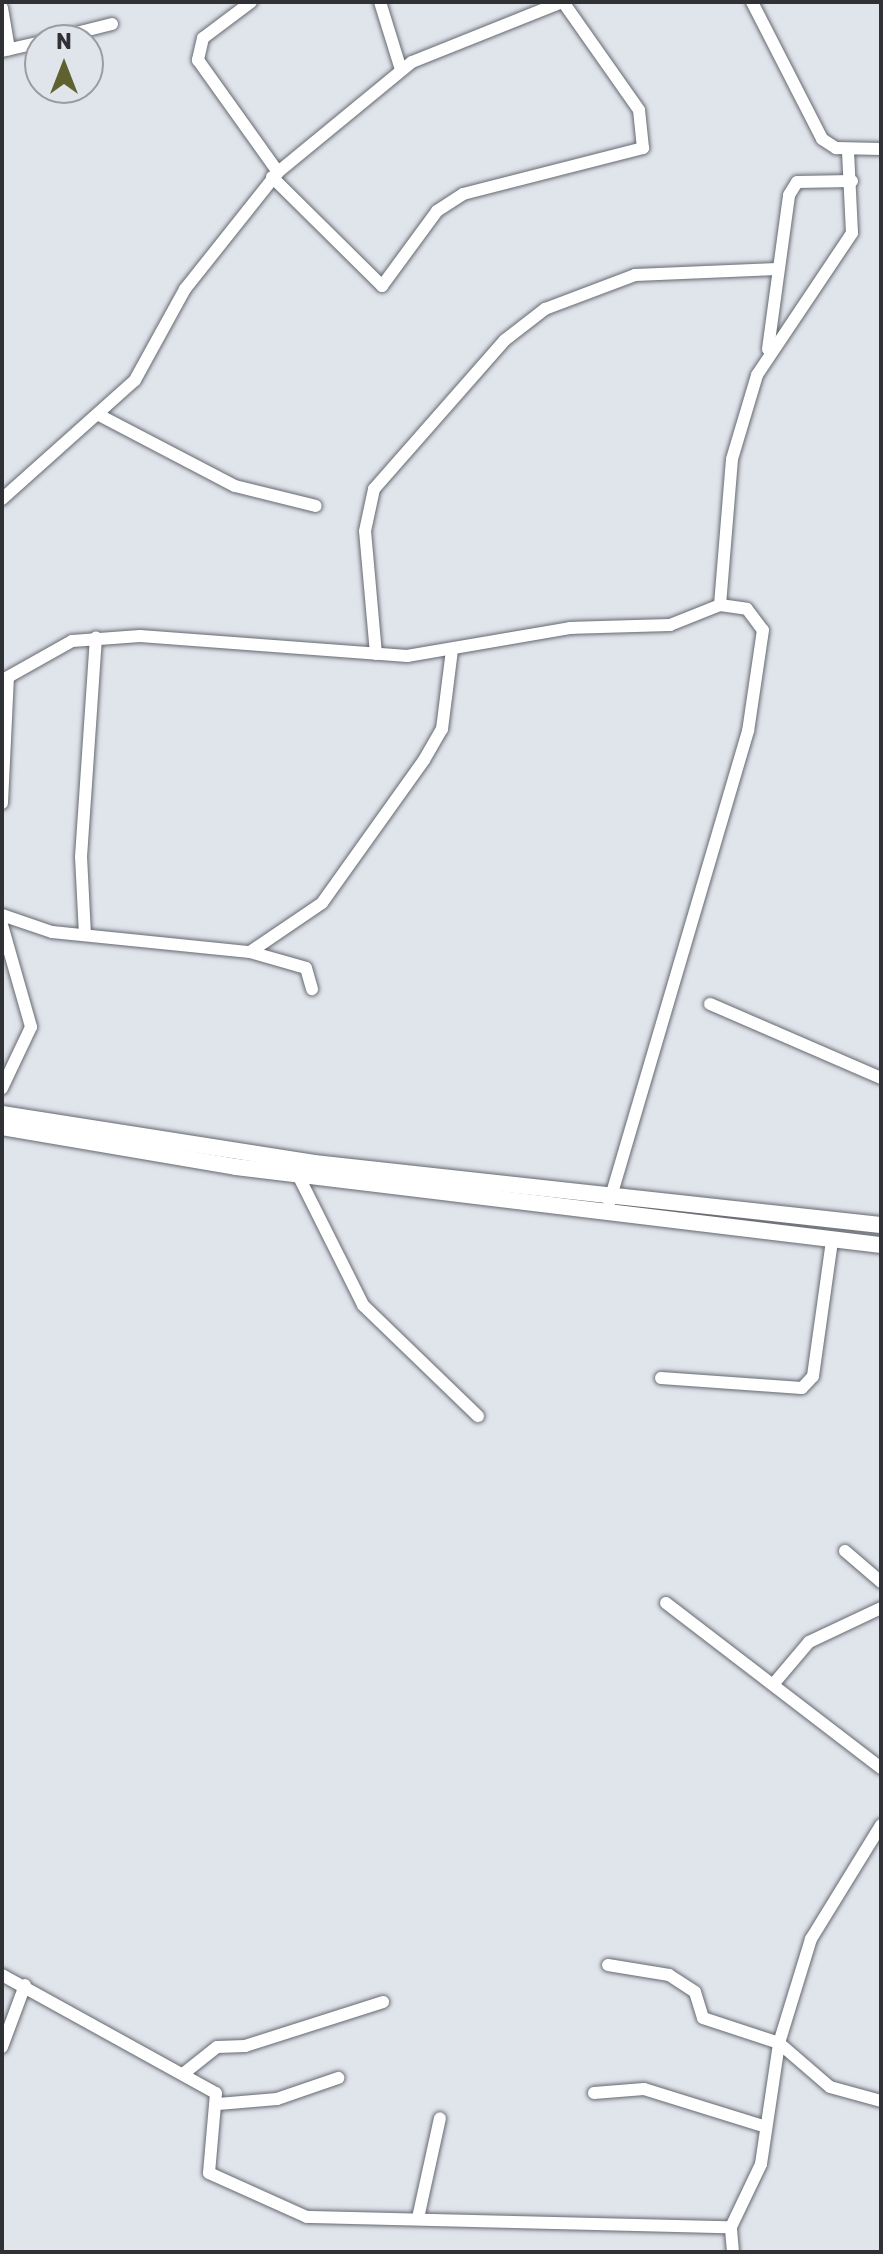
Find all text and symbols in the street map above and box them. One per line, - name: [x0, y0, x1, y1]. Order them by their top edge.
- north arrow: [24, 24, 104, 104]
- text: N: [56, 28, 72, 55]

